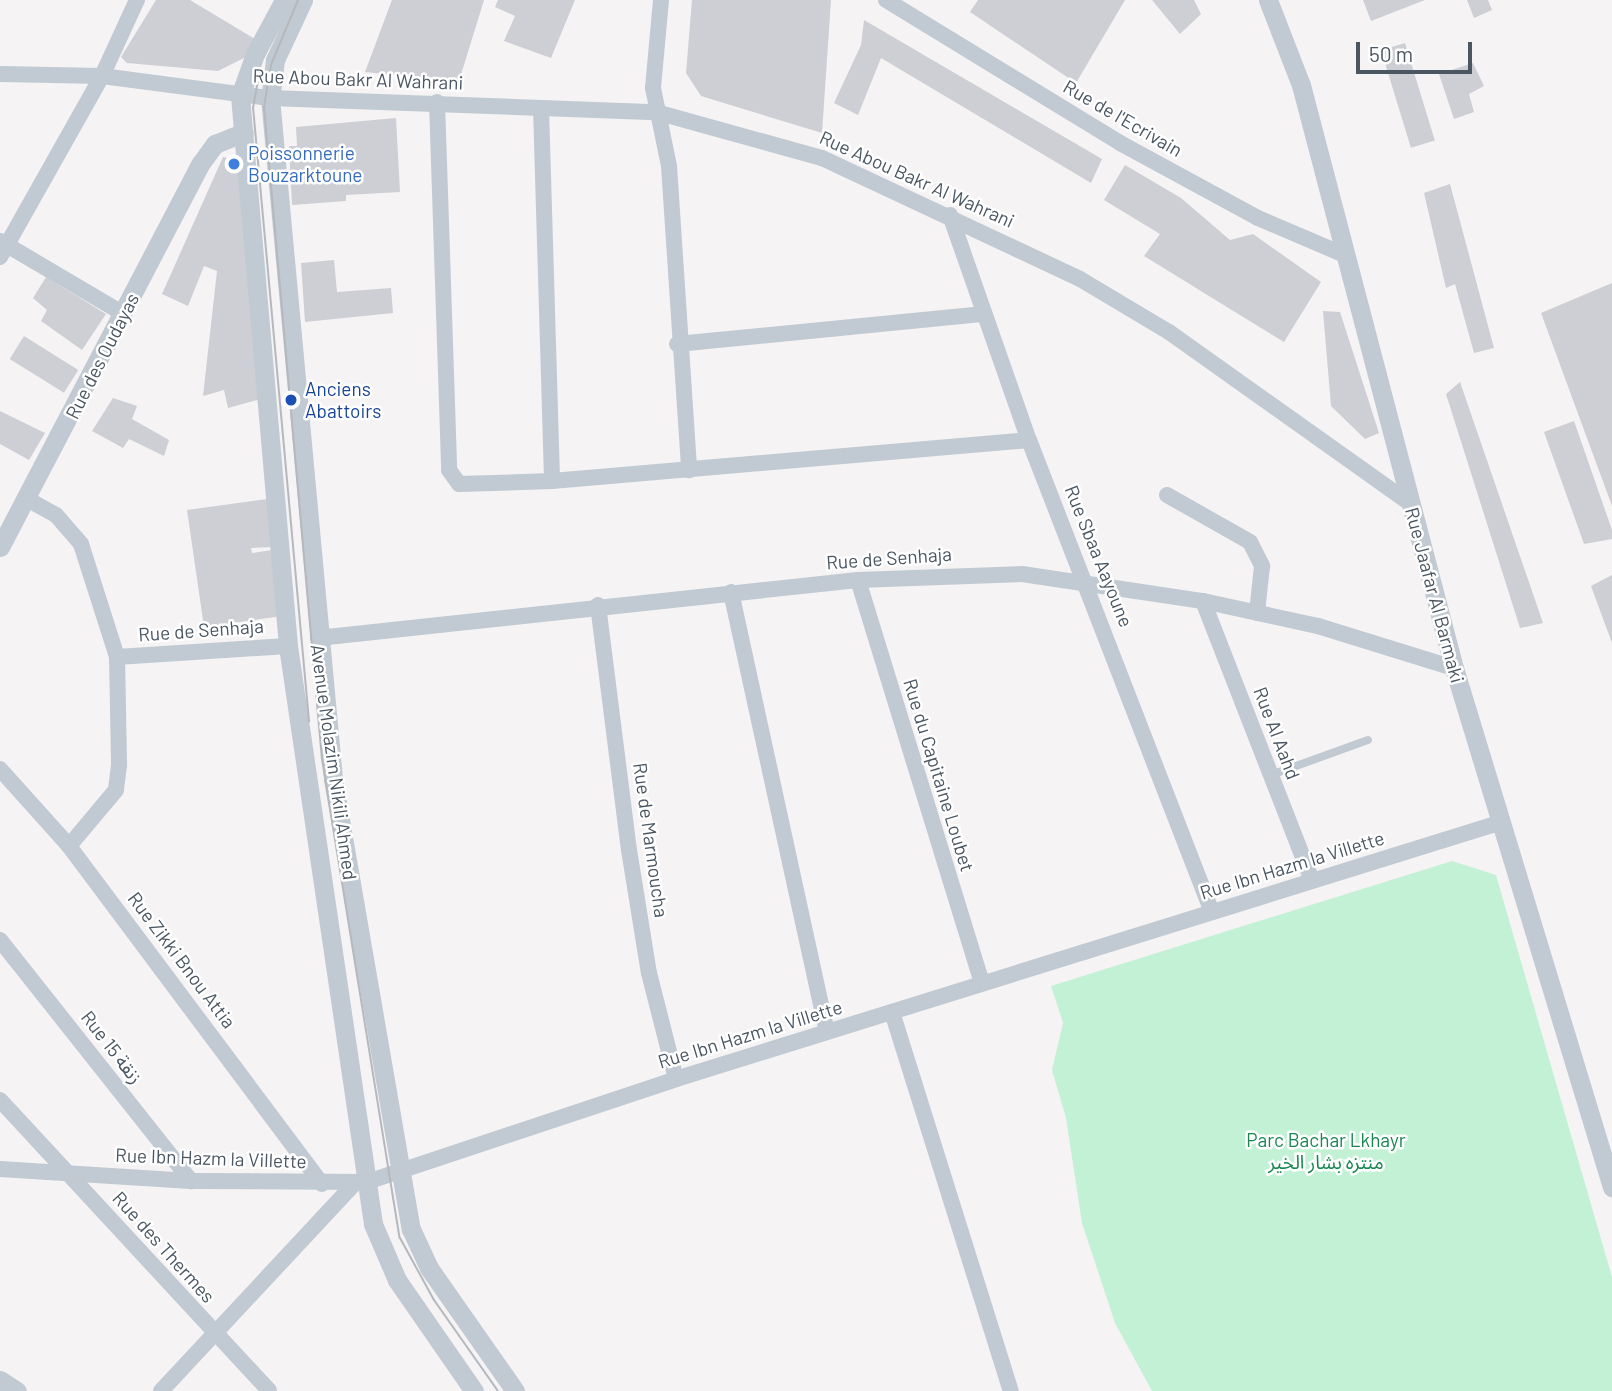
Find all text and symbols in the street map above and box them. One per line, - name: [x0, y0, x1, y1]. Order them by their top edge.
- scale bar: [1360, 28, 1476, 72]
- text: 50 m: [1369, 41, 1413, 66]
- street label: Rue Abou Bakr Al Wahrani: [252, 64, 464, 94]
- street label: Rue de l'Ecrivain: [1059, 75, 1187, 161]
- street label: Rue Abou Bakr Al Wahrani: [816, 126, 1018, 232]
- place label: Poissonnerie Bouzarktoune: [248, 142, 362, 186]
- marker: Poissonnerie Bouzarktoune: [226, 156, 242, 172]
- street label: Rue des Oudayas: [60, 289, 144, 423]
- place label: Anciens Abattoirs: [305, 378, 381, 422]
- marker: Anciens Abattoirs: [283, 392, 299, 408]
- street label: Rue Sbaa Aayoune: [1060, 482, 1138, 630]
- street label: Rue Jaafar Al Barmaki: [1401, 505, 1469, 685]
- street label: Rue de Senhaja: [825, 542, 953, 574]
- street label: Rue de Senhaja: [137, 614, 265, 646]
- street label: Avenue Molazim Nikili Ahmed: [306, 643, 362, 881]
- street label: Rue du Capitaine Loubet: [899, 676, 979, 874]
- street label: Rue Al Aahd: [1249, 684, 1305, 782]
- street label: Rue de Marmoucha: [629, 761, 673, 919]
- street label: Rue Ibn Hazm la Villette: [1197, 826, 1387, 904]
- street label: Rue Zikki Bnou Attia: [123, 887, 241, 1033]
- street label: Rue Ibn Hazm la Villette: [655, 995, 845, 1073]
- street label: Rue 15 زنقة: [77, 1006, 147, 1088]
- park label: Parc Bachar Lkhayr منتزه بشار الخير: [1246, 1129, 1406, 1173]
- street label: Rue Ibn Hazm la Villette: [115, 1143, 307, 1173]
- street label: Rue des Thermes: [108, 1187, 220, 1307]

